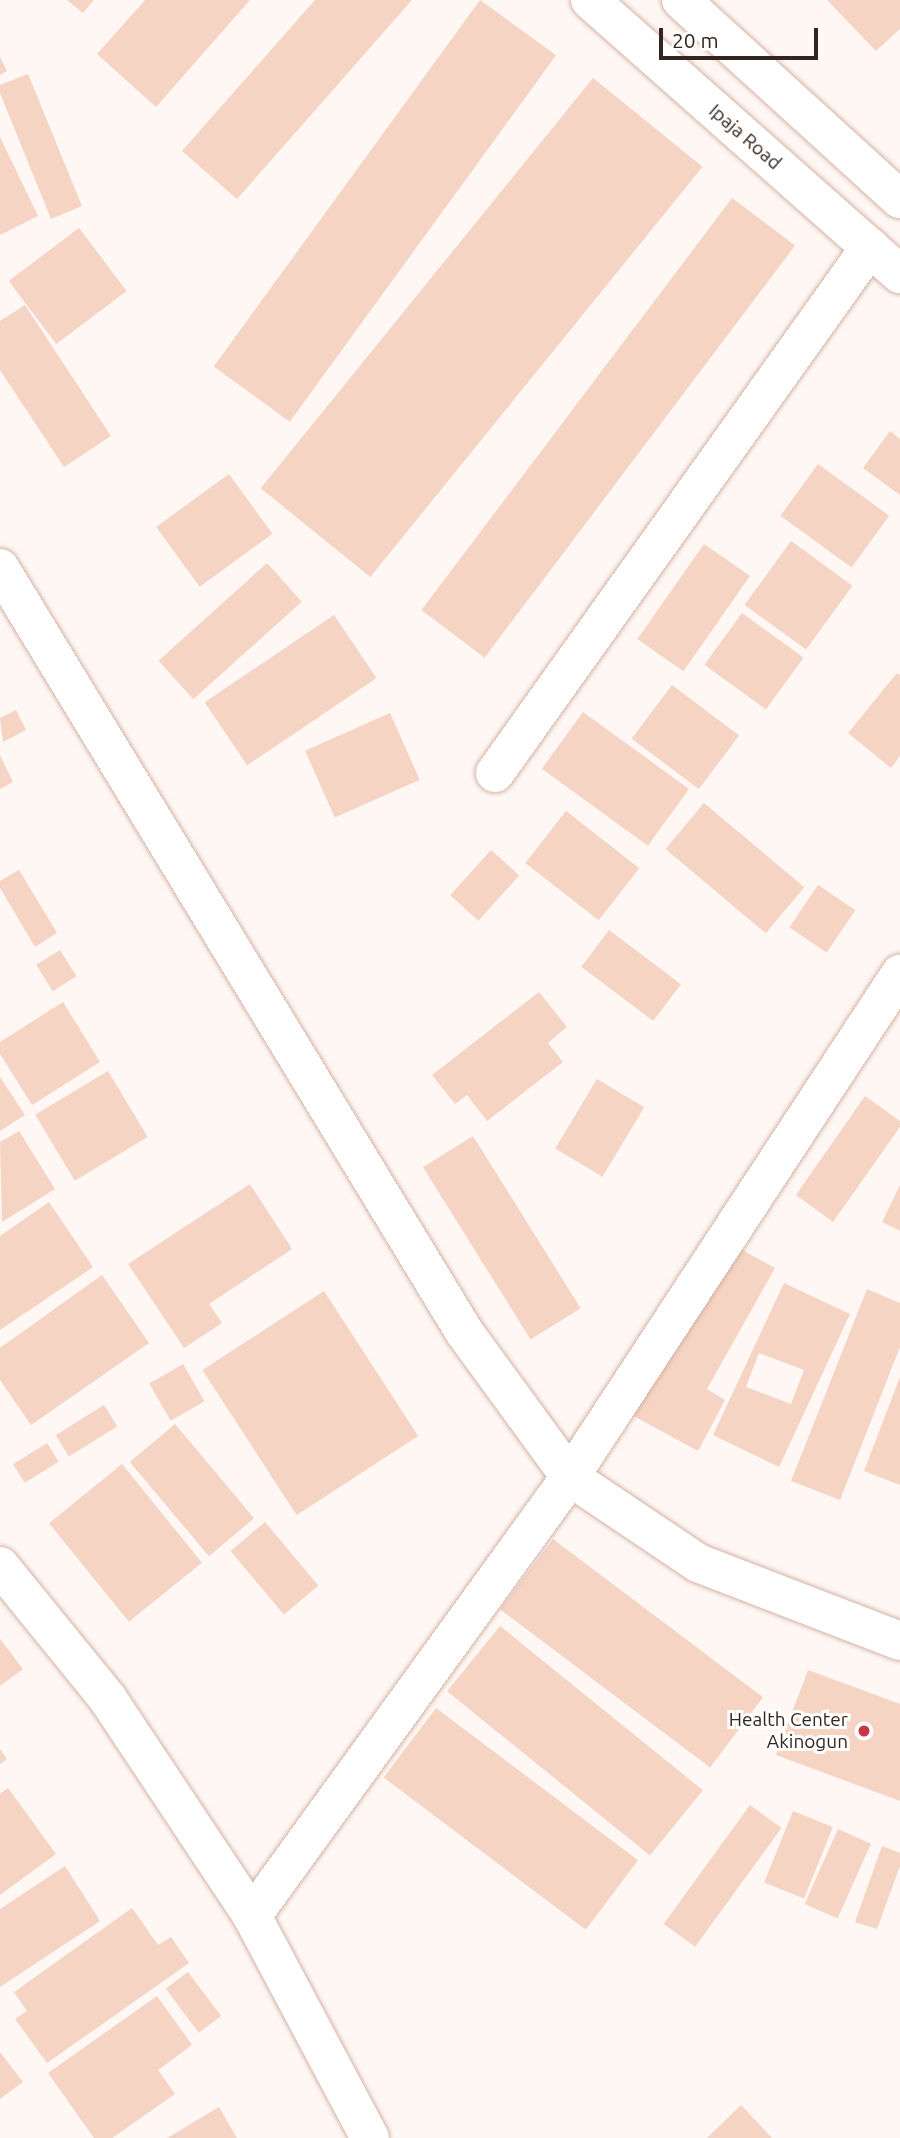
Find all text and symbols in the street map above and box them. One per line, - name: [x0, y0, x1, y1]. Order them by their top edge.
- scale bar: [662, 14, 821, 58]
- text: 20 m: [672, 28, 719, 52]
- street label: Ipaja Road: [704, 99, 786, 175]
- place label: Health Center Akinogun: [729, 1709, 848, 1753]
- marker: Health Center Akinogun: [854, 1721, 874, 1741]

